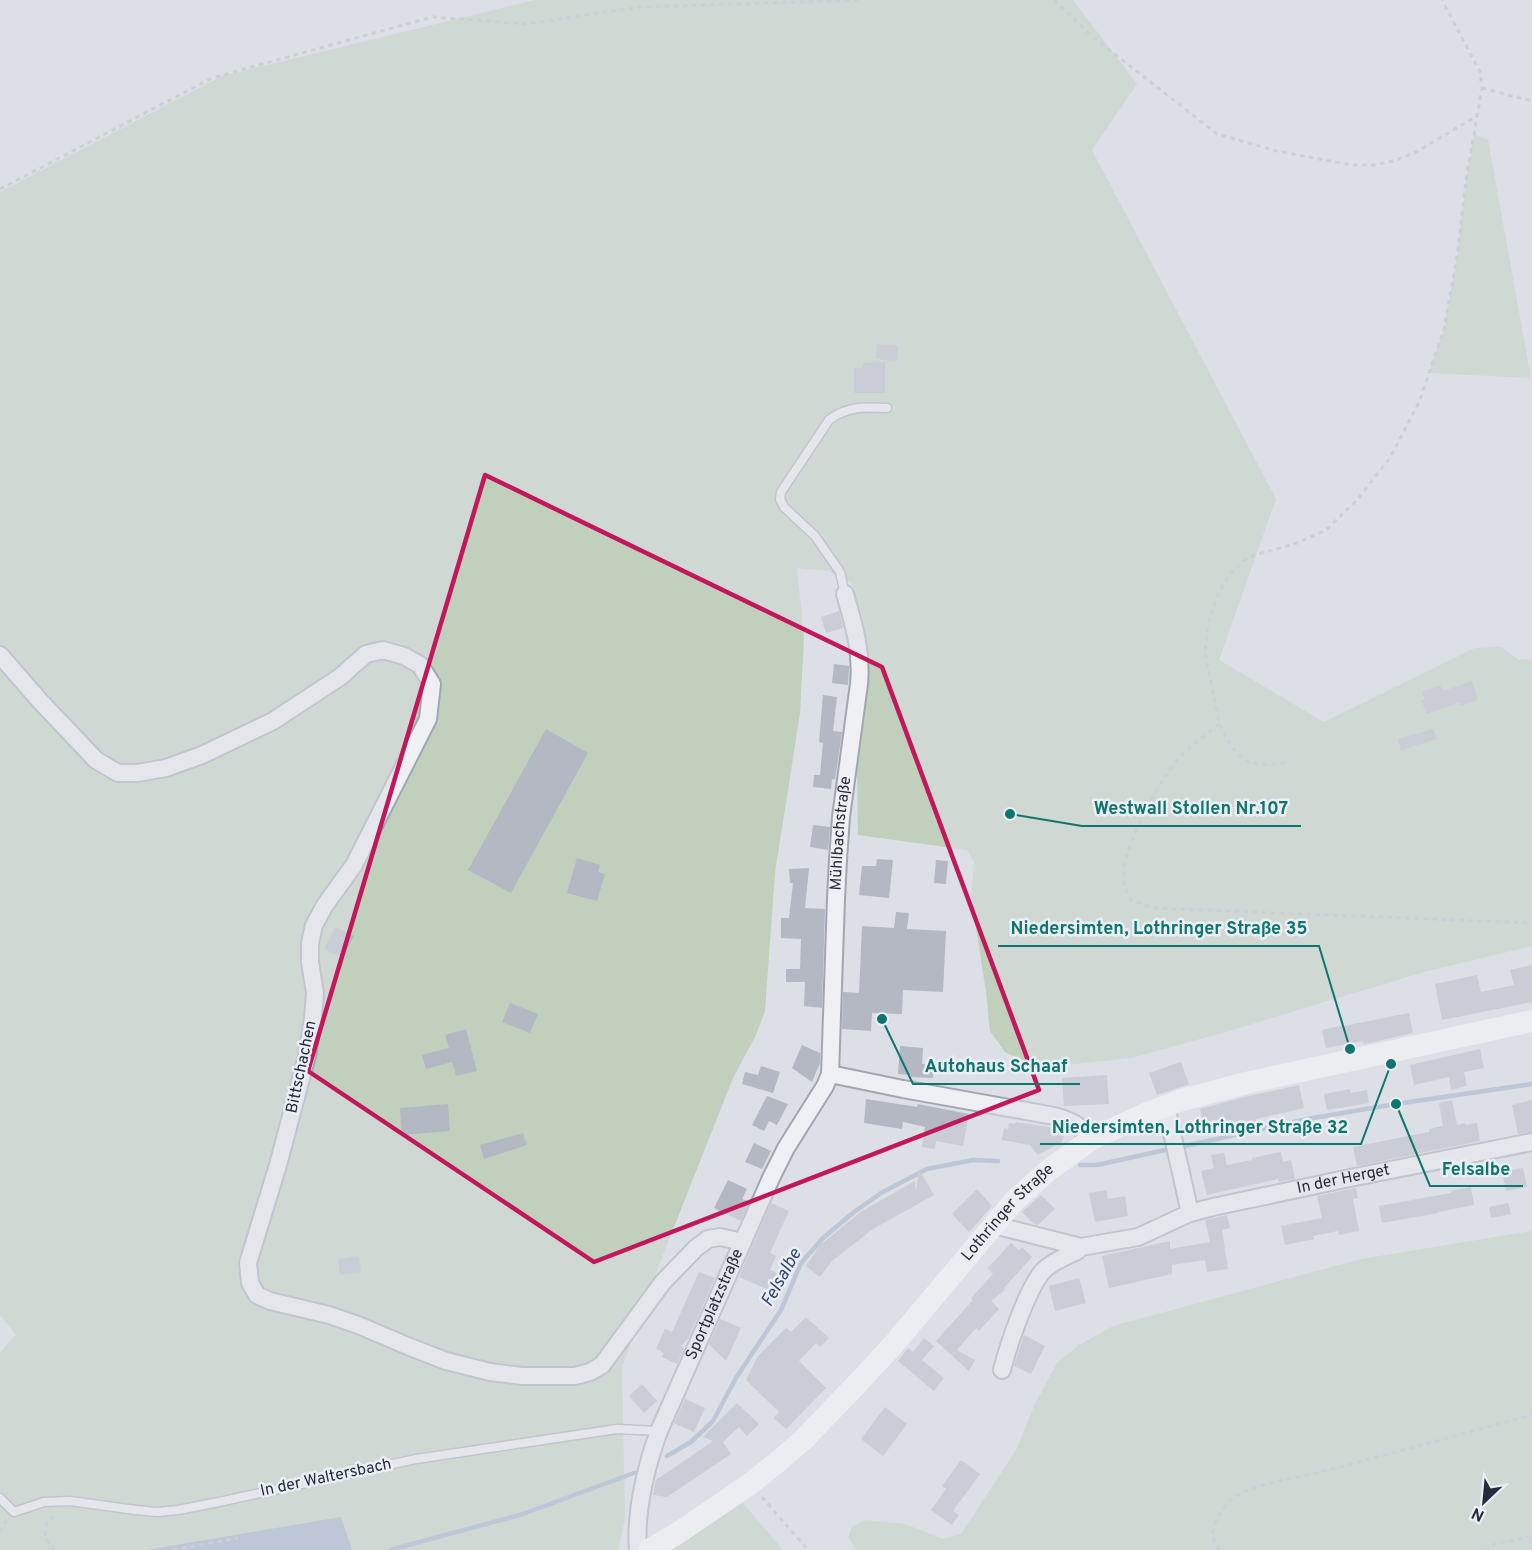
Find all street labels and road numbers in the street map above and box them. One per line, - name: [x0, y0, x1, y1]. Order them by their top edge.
- street label: Mühlbachstraße: [826, 775, 856, 891]
- street label: Bittschachen: [282, 1019, 322, 1115]
- street label: Lothringer Straße: [958, 1160, 1059, 1266]
- street label: In der Herget: [1295, 1160, 1392, 1199]
- street label: Sportplatzstraße: [682, 1246, 748, 1363]
- street label: In der Waltersbach: [259, 1454, 393, 1502]

